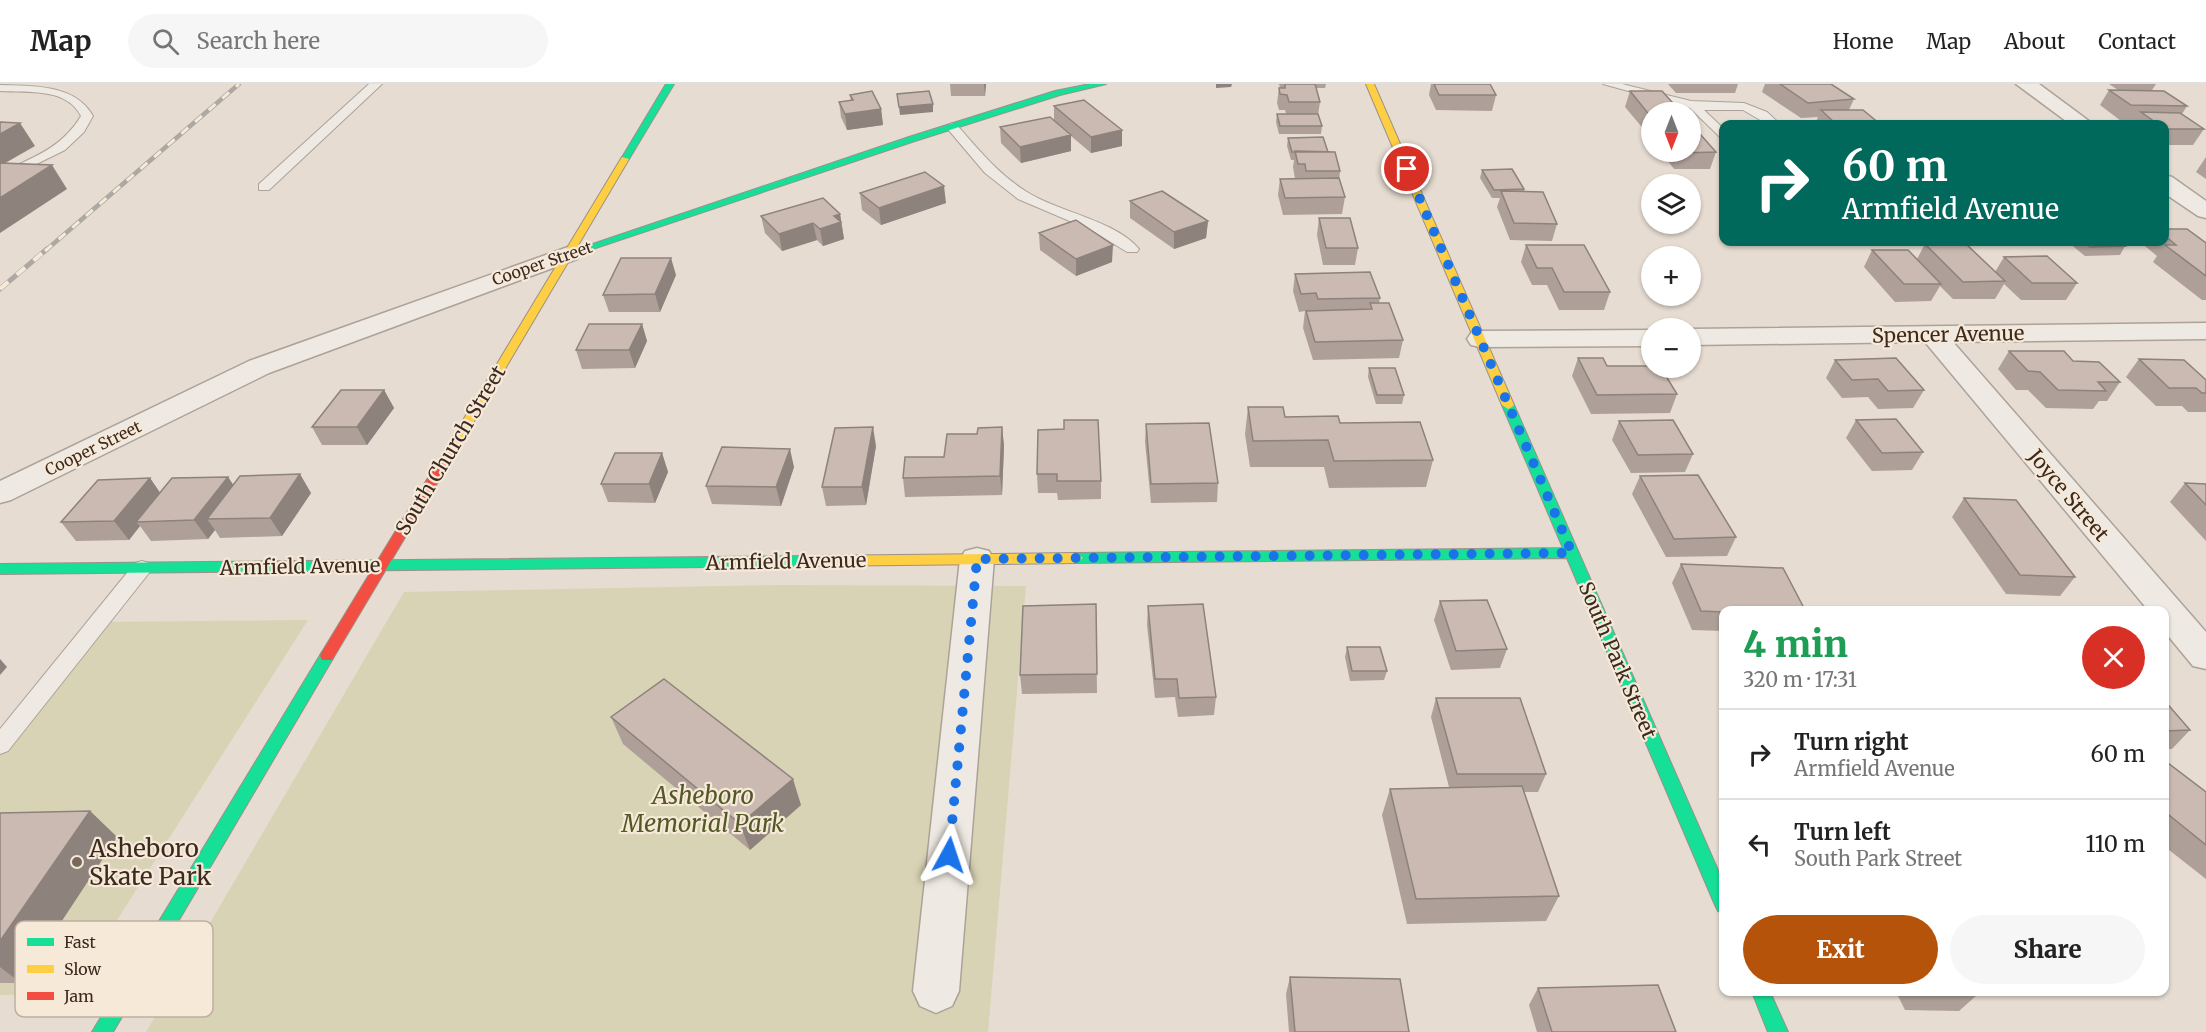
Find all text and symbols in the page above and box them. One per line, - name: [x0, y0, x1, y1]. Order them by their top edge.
- search box: [128, 14, 548, 68]
- text: Map: [30, 23, 92, 59]
- icon: search: [149, 25, 182, 58]
- text: Search here: [197, 27, 320, 55]
- text: Home: [1833, 28, 1893, 55]
- text: Map: [1926, 28, 1971, 55]
- text: About: [2004, 28, 2065, 55]
- text: Contact: [2098, 28, 2176, 55]
- north arrow: [1641, 102, 1701, 162]
- map controls: [1641, 102, 1701, 378]
- text: 60 m: [1842, 140, 1948, 192]
- pin: [1381, 143, 1432, 194]
- icon: right: [1743, 144, 1821, 222]
- icon: arrive: [1390, 152, 1423, 185]
- button: layers: [1641, 174, 1701, 234]
- text: Armfield Avenue: [1842, 192, 2059, 226]
- street label: Cooper Street: [489, 236, 595, 290]
- button: +: [1641, 246, 1701, 306]
- button: −: [1641, 318, 1701, 378]
- street label: Spencer Avenue: [1872, 320, 2024, 348]
- street label: South Church Street: [389, 361, 511, 539]
- street label: Cooper Street: [42, 416, 145, 480]
- street label: Joyce Street: [2023, 443, 2115, 546]
- street label: Armfield Avenue: [704, 547, 867, 575]
- street label: Armfield Avenue: [218, 552, 381, 580]
- street label: South Park Street: [1574, 578, 1662, 742]
- text: 4 min: [1743, 622, 1848, 667]
- button: close: [2082, 626, 2145, 689]
- text: 320 m · 17:31: [1743, 667, 1857, 692]
- text: Turn right: [1794, 728, 1908, 756]
- icon: right: [1743, 738, 1776, 771]
- text: 60 m: [2091, 740, 2145, 768]
- text: Armfield Avenue: [1794, 756, 1955, 781]
- park label: Asheboro Memorial Park: [621, 780, 784, 839]
- text: Turn left: [1794, 818, 1891, 846]
- position arrow: [917, 823, 981, 887]
- icon: left: [1743, 828, 1776, 861]
- text: 110 m: [2086, 830, 2145, 858]
- place label: Asheboro Skate Park: [88, 833, 212, 892]
- text: South Park Street: [1794, 846, 1962, 871]
- marker: Asheboro Skate Park: [70, 855, 84, 869]
- button: Exit: [1743, 915, 1938, 984]
- button: Share: [1950, 915, 2145, 984]
- legend: [15, 921, 213, 1017]
- text: Fast: [64, 932, 97, 952]
- text: Slow: [64, 959, 102, 979]
- text: Jam: [63, 986, 94, 1006]

